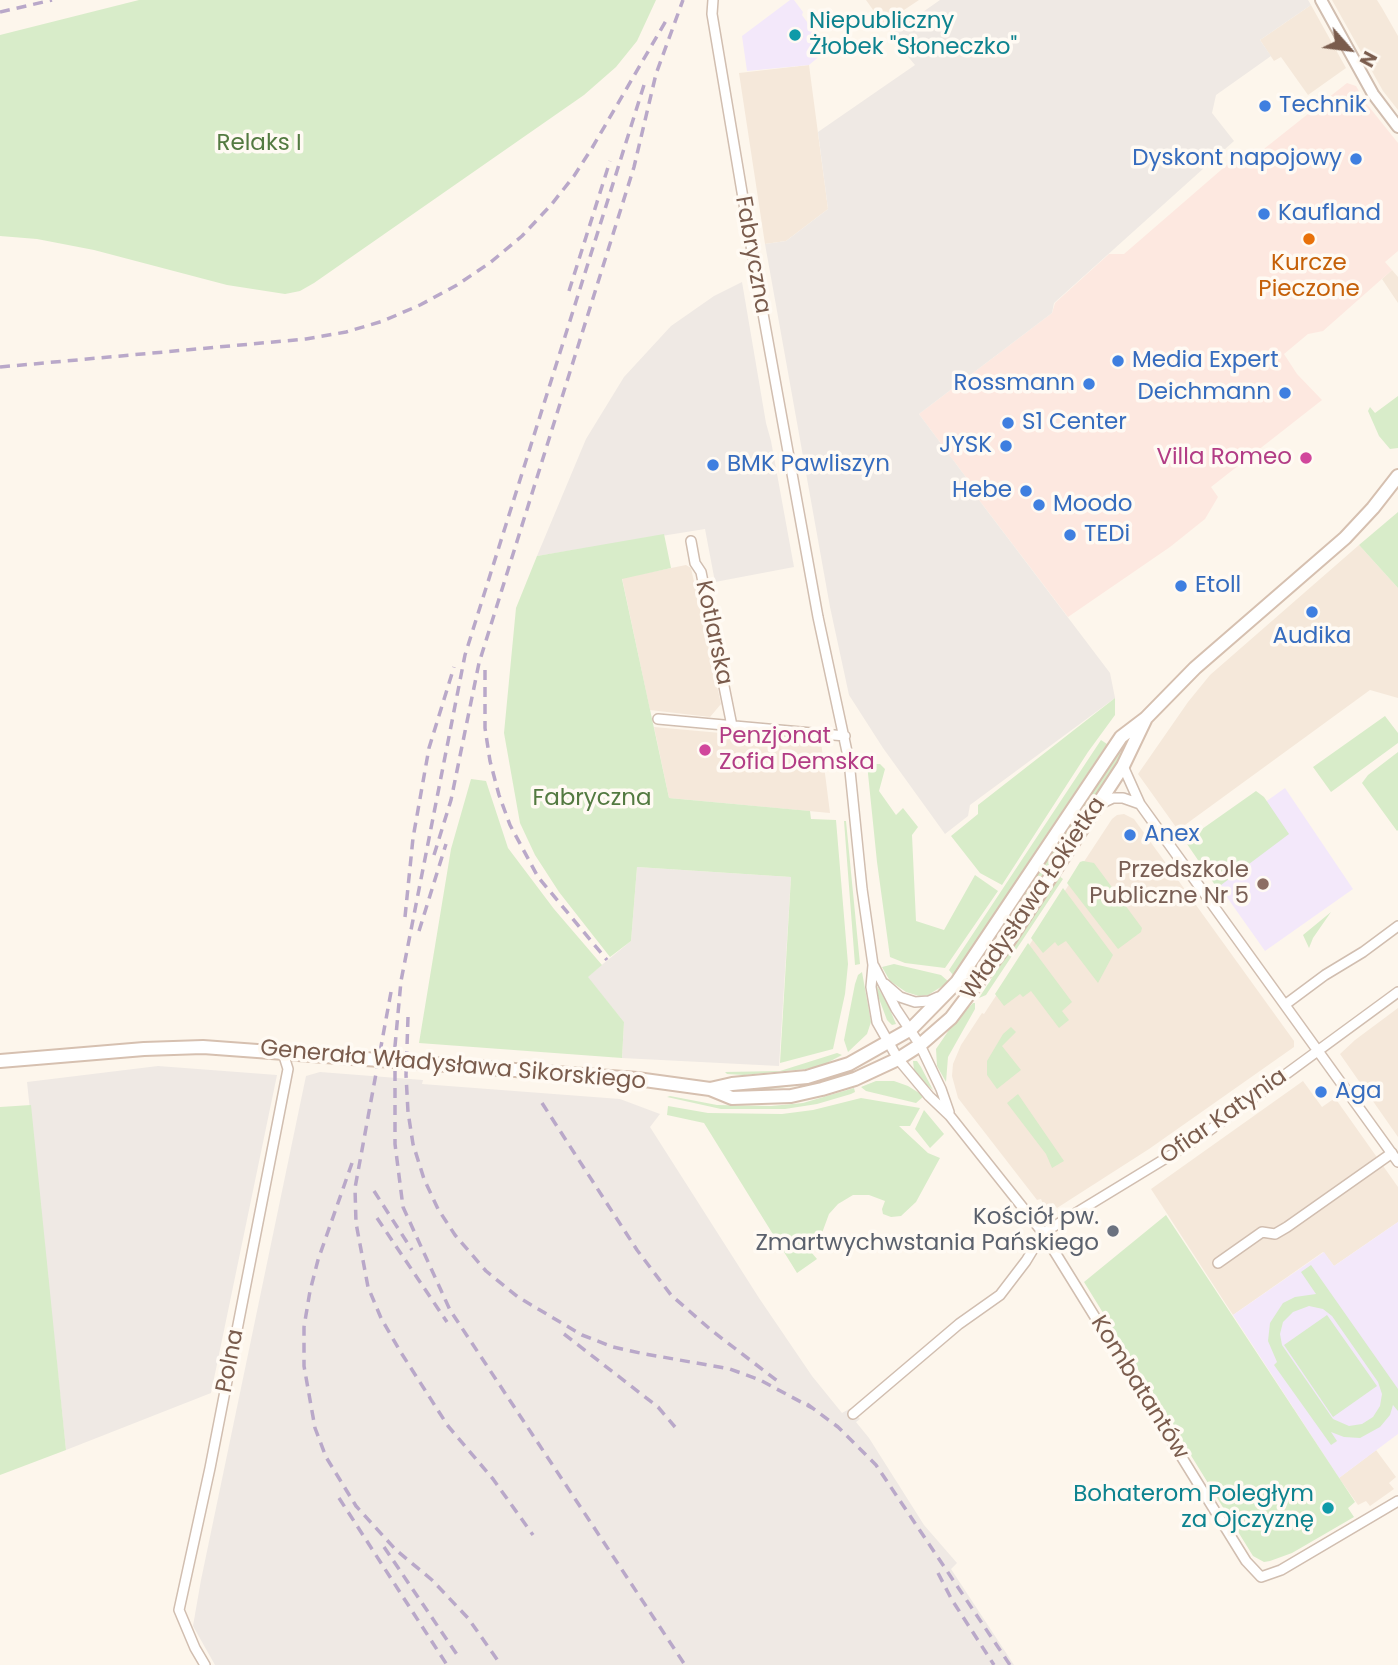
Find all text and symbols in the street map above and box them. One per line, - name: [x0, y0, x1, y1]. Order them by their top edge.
- place label: Niepubliczny Żłobek "Słoneczko": [809, 8, 1017, 62]
- north arrow: [1314, 14, 1384, 84]
- marker: Niepubliczny Żłobek "Słoneczko": [787, 27, 803, 43]
- text: N: [1353, 46, 1383, 72]
- place label: Technik: [1279, 92, 1367, 120]
- marker: Technik: [1257, 98, 1273, 114]
- park label: Relaks I: [216, 130, 302, 158]
- place label: Dyskont napojowy: [1132, 145, 1342, 173]
- marker: Dyskont napojowy: [1348, 151, 1364, 167]
- street label: Fabryczna: [728, 194, 776, 316]
- place label: Kaufland: [1278, 200, 1381, 228]
- marker: Kaufland: [1256, 206, 1272, 222]
- marker: Kurcze Pieczone: [1301, 231, 1317, 247]
- place label: Kurcze Pieczone: [1258, 250, 1360, 304]
- place label: Media Expert: [1132, 347, 1279, 375]
- marker: Media Expert: [1110, 353, 1126, 369]
- place label: Rossmann: [954, 370, 1075, 398]
- marker: Rossmann: [1081, 376, 1097, 392]
- place label: Deichmann: [1137, 379, 1271, 407]
- marker: Deichmann: [1277, 385, 1293, 401]
- place label: S1 Center: [1022, 409, 1127, 437]
- marker: S1 Center: [1000, 415, 1016, 431]
- place label: JYSK: [939, 432, 992, 460]
- marker: JYSK: [998, 438, 1014, 454]
- place label: Villa Romeo: [1156, 444, 1292, 472]
- marker: Villa Romeo: [1298, 450, 1314, 466]
- place label: BMK Pawliszyn: [727, 451, 890, 479]
- marker: BMK Pawliszyn: [705, 457, 721, 473]
- place label: Hebe: [952, 477, 1012, 505]
- marker: Hebe: [1018, 483, 1034, 499]
- place label: Moodo: [1053, 491, 1133, 519]
- marker: Moodo: [1031, 497, 1047, 513]
- place label: TEDi: [1084, 521, 1130, 549]
- marker: TEDi: [1062, 527, 1078, 543]
- place label: Etoll: [1195, 572, 1241, 600]
- street label: Kotlarska: [688, 578, 738, 688]
- marker: Etoll: [1173, 578, 1189, 594]
- marker: Audika: [1304, 604, 1320, 620]
- place label: Audika: [1273, 623, 1351, 651]
- place label: Penzjonat Zofia Demska: [719, 723, 875, 777]
- marker: Penzjonat Zofia Demska: [697, 742, 713, 758]
- park label: Fabryczna: [533, 785, 651, 813]
- street label: Władysława Łokietka: [956, 792, 1112, 1006]
- place label: Anex: [1144, 821, 1199, 849]
- marker: Anex: [1122, 827, 1138, 843]
- place label: Przedszkole Publiczne Nr 5: [1089, 857, 1249, 911]
- marker: Przedszkole Publiczne Nr 5: [1255, 876, 1271, 892]
- street label: Generała Władysława Sikorskiego: [259, 1035, 647, 1097]
- street label: Ofiar Katynia: [1155, 1063, 1293, 1171]
- place label: Aga: [1335, 1078, 1382, 1106]
- marker: Aga: [1313, 1084, 1329, 1100]
- place label: Kościół pw. Zmartwychwstania Pańskiego: [755, 1204, 1099, 1258]
- marker: Kościół pw. Zmartwychwstania Pańskiego: [1105, 1223, 1121, 1239]
- street label: Kombatantów: [1084, 1311, 1194, 1465]
- street label: Polna: [211, 1327, 251, 1395]
- place label: Bohaterom Poległym za Ojczyznę: [1073, 1481, 1314, 1535]
- marker: Bohaterom Poległym za Ojczyznę: [1320, 1500, 1336, 1516]

